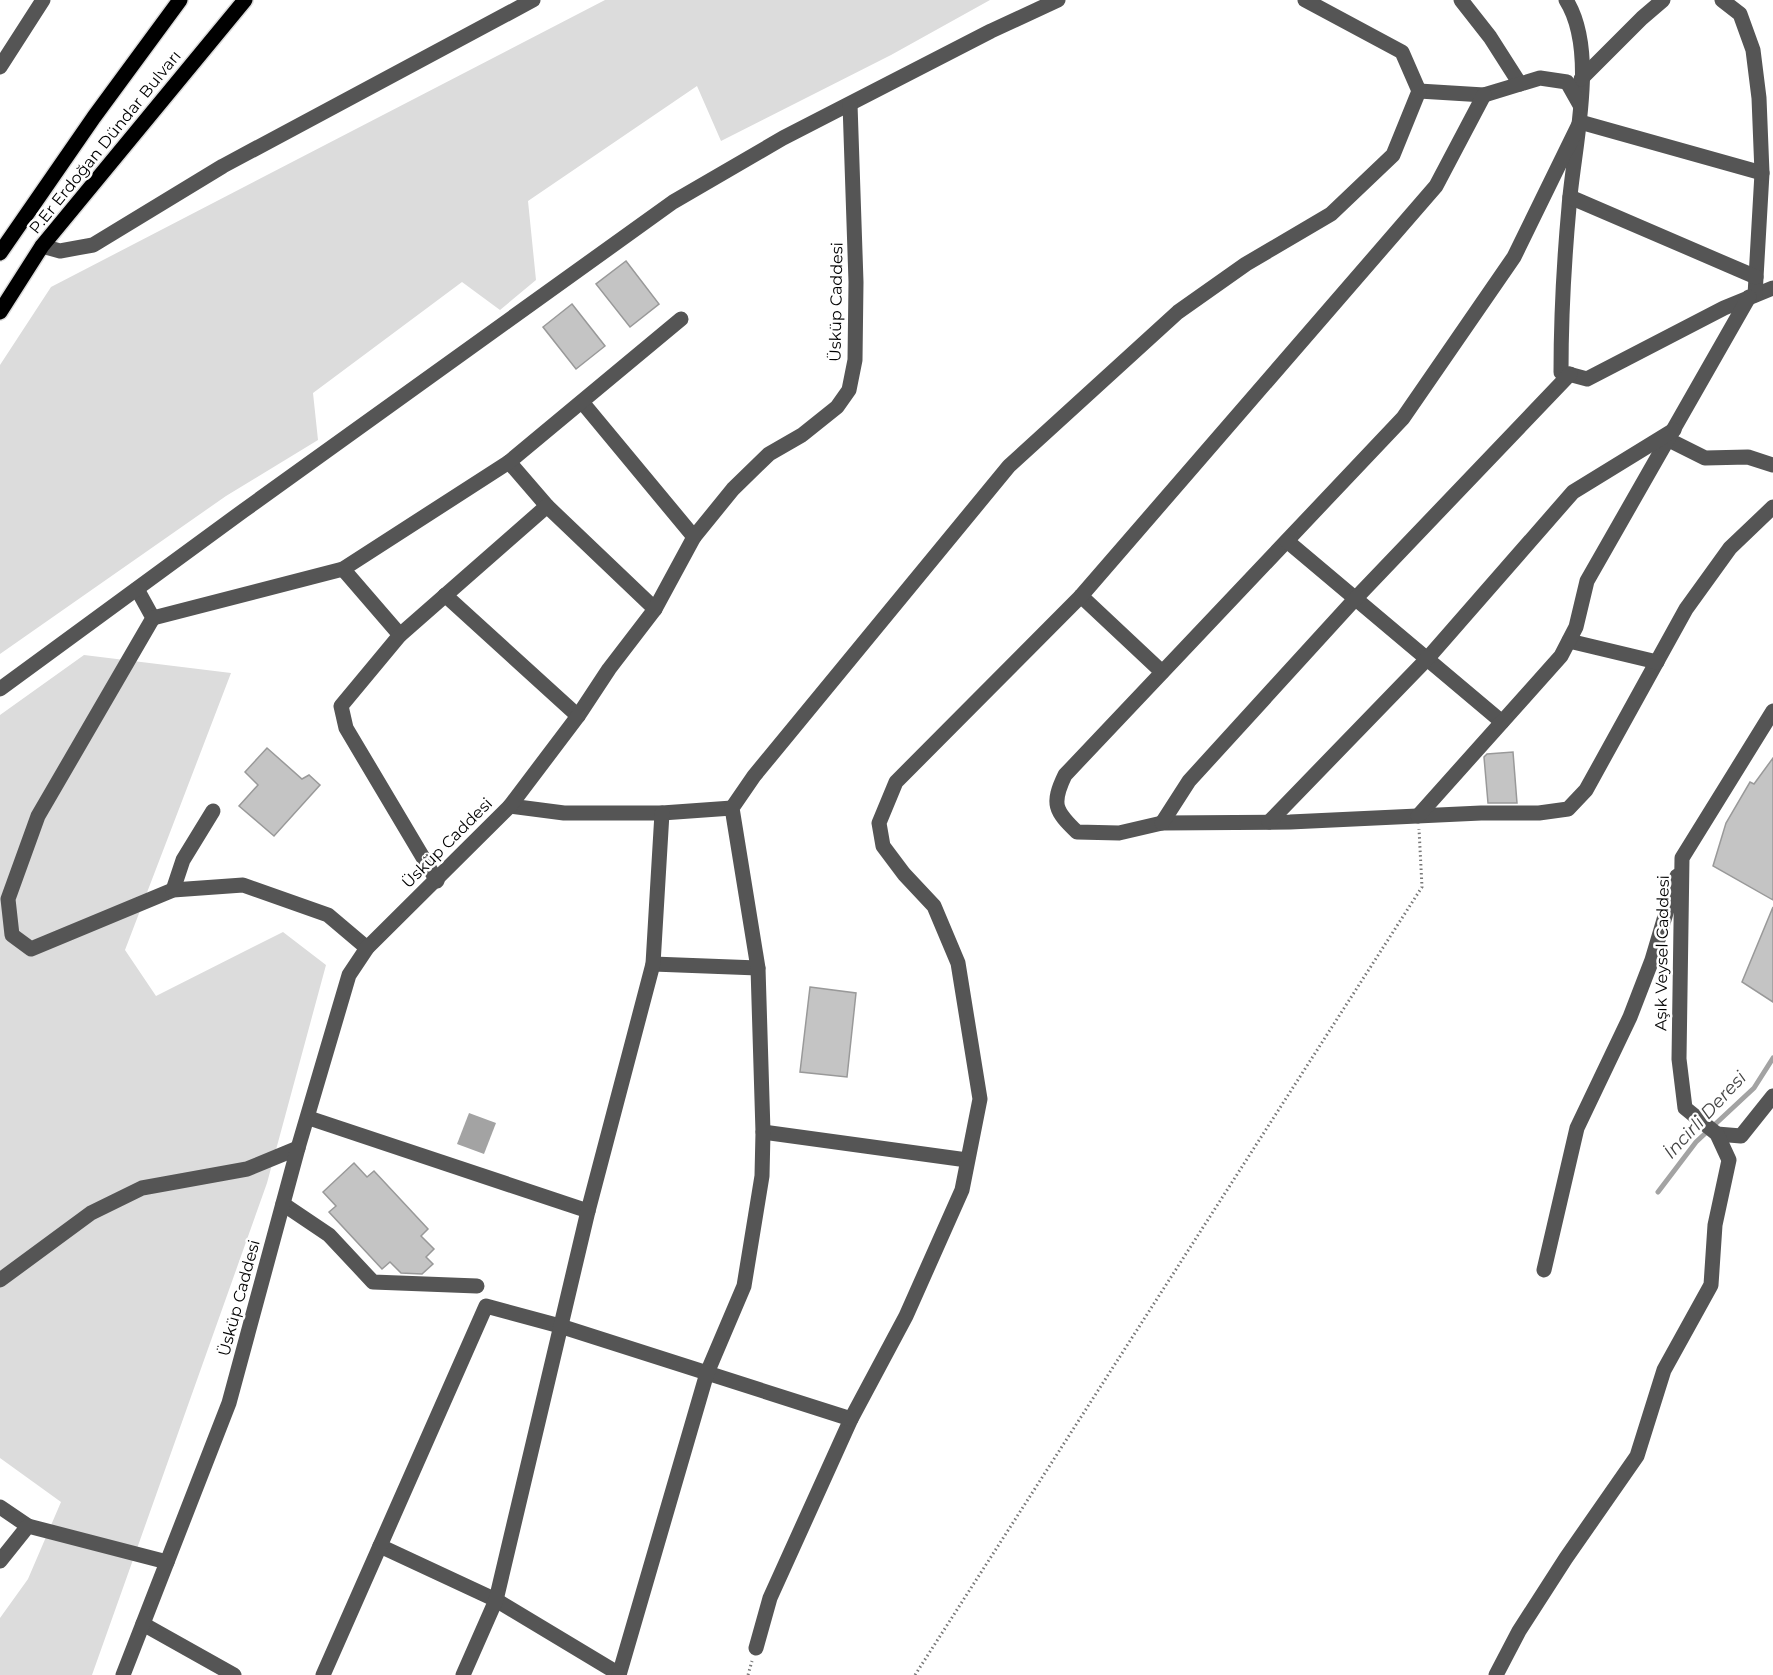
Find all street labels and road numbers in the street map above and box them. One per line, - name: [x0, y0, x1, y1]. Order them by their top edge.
- street label: P.Er Erdoğan Dündar Bulvarı: [25, 47, 185, 237]
- street label: Üsküp Caddesi: [824, 242, 847, 362]
- street label: Üsküp Caddesi: [397, 793, 496, 892]
- street label: Aşık Veysel Caddesi: [1651, 875, 1673, 1031]
- street label: Üsküp Caddesi: [213, 1237, 264, 1358]

